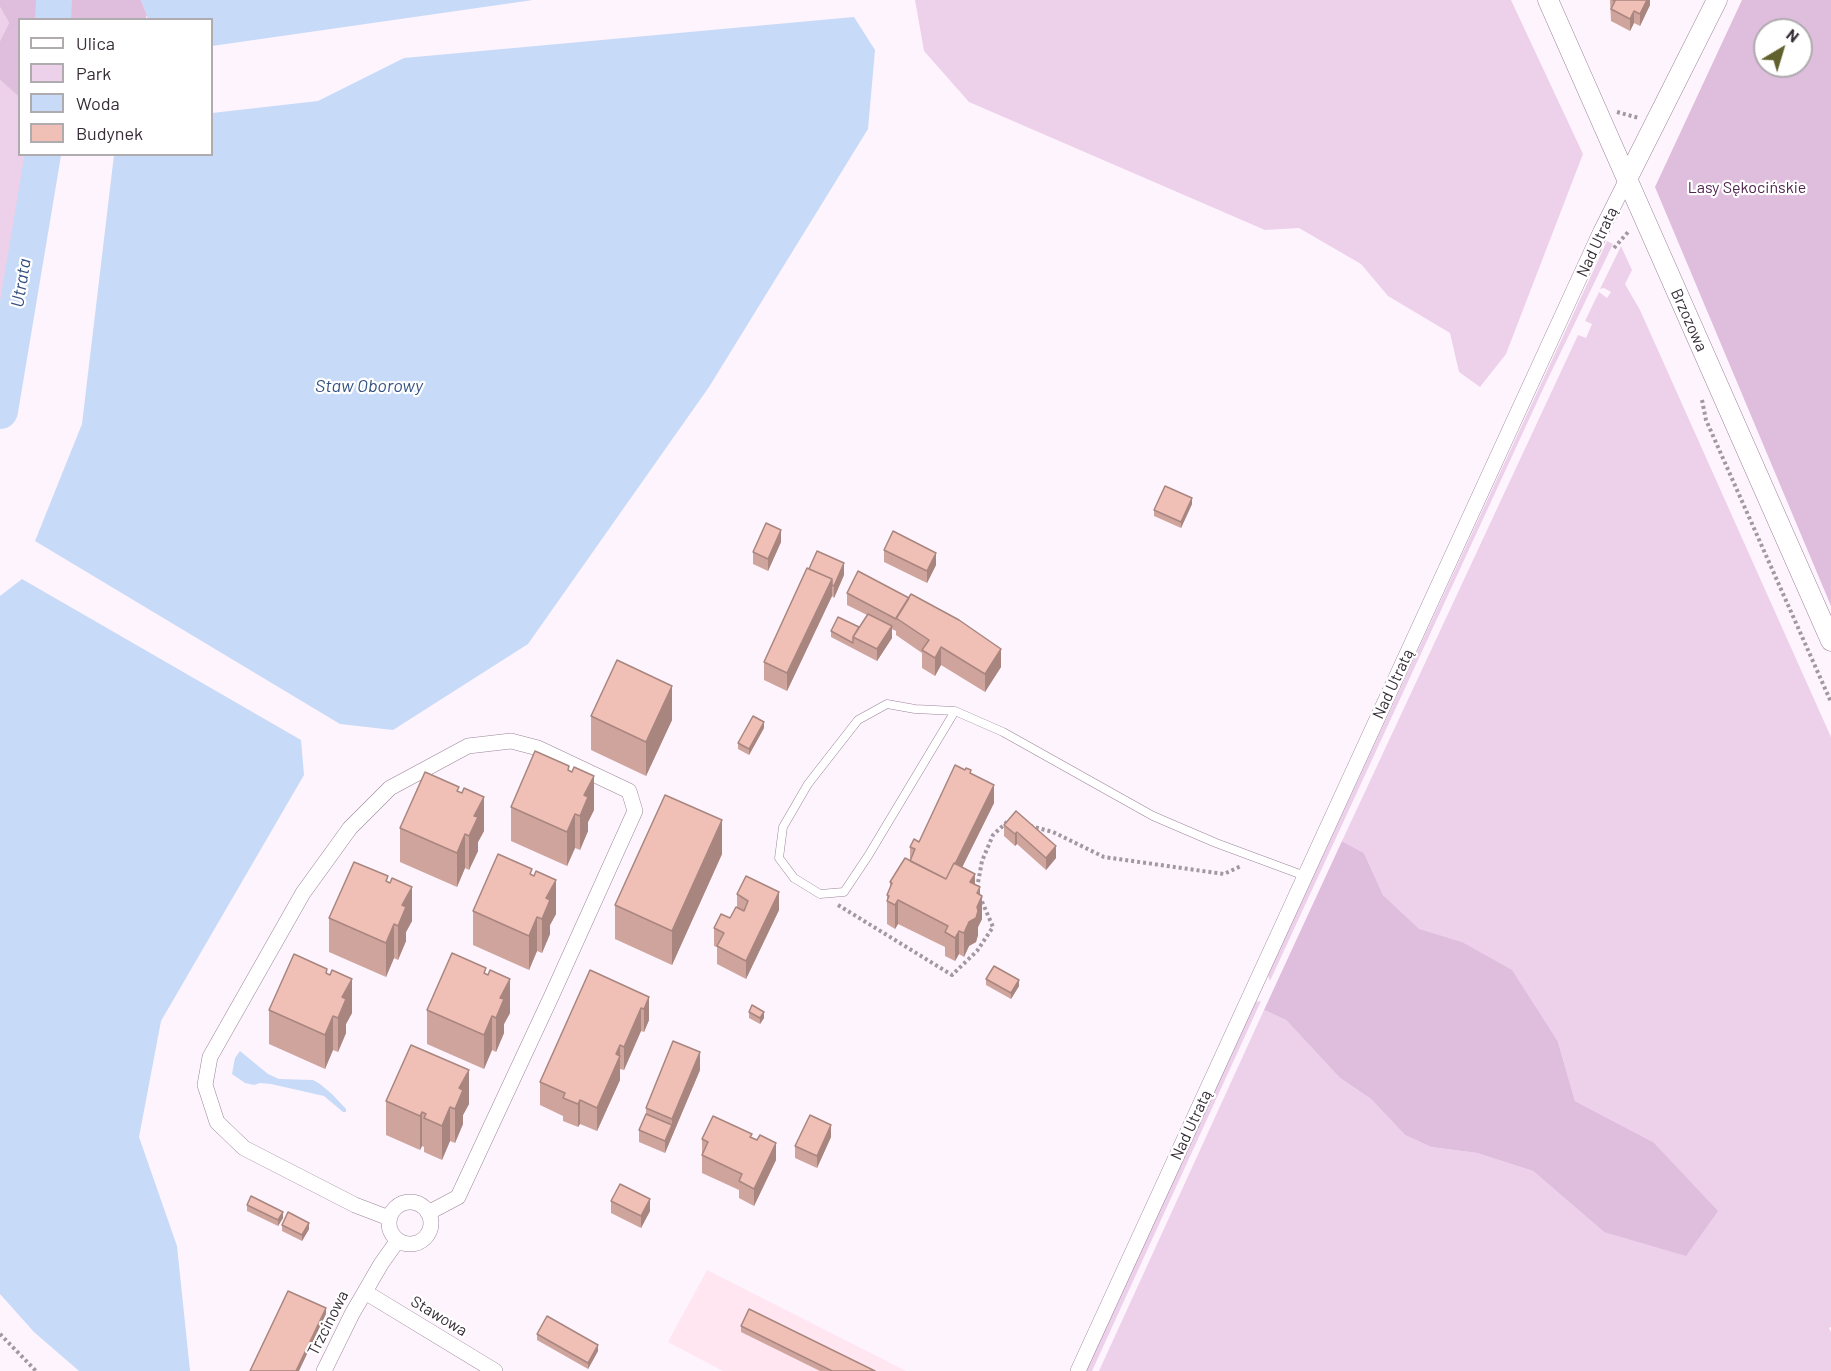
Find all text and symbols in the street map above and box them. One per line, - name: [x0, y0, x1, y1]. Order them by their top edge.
- legend: [18, 18, 213, 156]
- north arrow: [1753, 18, 1813, 78]
- text: N: [1783, 24, 1803, 46]
- text: Ulica: [76, 32, 115, 54]
- text: Park: [76, 62, 111, 84]
- text: Woda: [76, 92, 120, 114]
- text: Budynek: [76, 122, 143, 144]
- park label: Lasy Sękocińskie: [1688, 178, 1806, 198]
- street label: Nad Utratą: [1572, 204, 1622, 280]
- water label: Utrata: [6, 257, 36, 309]
- street label: Brzozowa: [1667, 286, 1711, 354]
- water label: Staw Oborowy: [315, 375, 423, 397]
- street label: Nad Utratą: [1368, 646, 1418, 722]
- street label: Nad Utratą: [1166, 1087, 1216, 1163]
- street label: Trzcinowa: [304, 1287, 352, 1359]
- street label: Stawowa: [407, 1292, 471, 1340]

